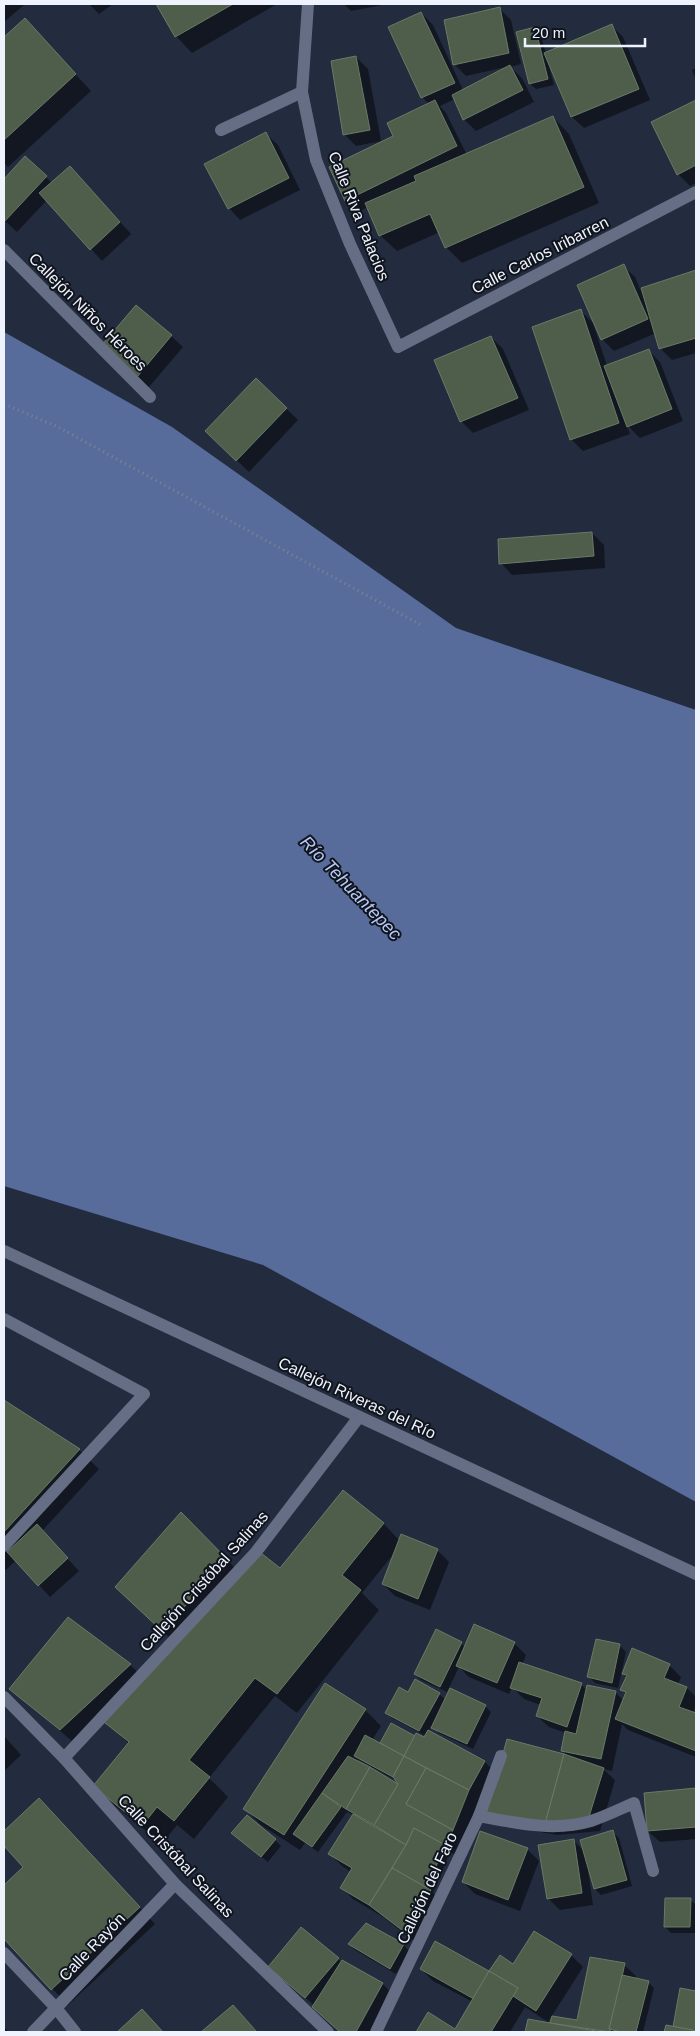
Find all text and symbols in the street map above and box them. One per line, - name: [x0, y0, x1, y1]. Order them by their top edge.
- scale bar: [525, 15, 645, 47]
- text: 20 m: [532, 24, 565, 41]
- street label: Calle Riva Palacios: [325, 149, 393, 283]
- street label: Calle Carlos Iribarren: [469, 213, 611, 297]
- street label: Callejón Niños Héroes: [26, 250, 150, 374]
- water label: Río Tehuantepec: [296, 832, 406, 944]
- street label: Callejón Riveras del Río: [276, 1354, 438, 1442]
- street label: Callejón Cristóbal Salinas: [137, 1508, 271, 1654]
- street label: Calle Cristóbal Salinas: [115, 1791, 237, 1921]
- street label: Callejón del Faro: [394, 1830, 460, 1946]
- street label: Calle Rayón: [56, 1910, 128, 1984]

